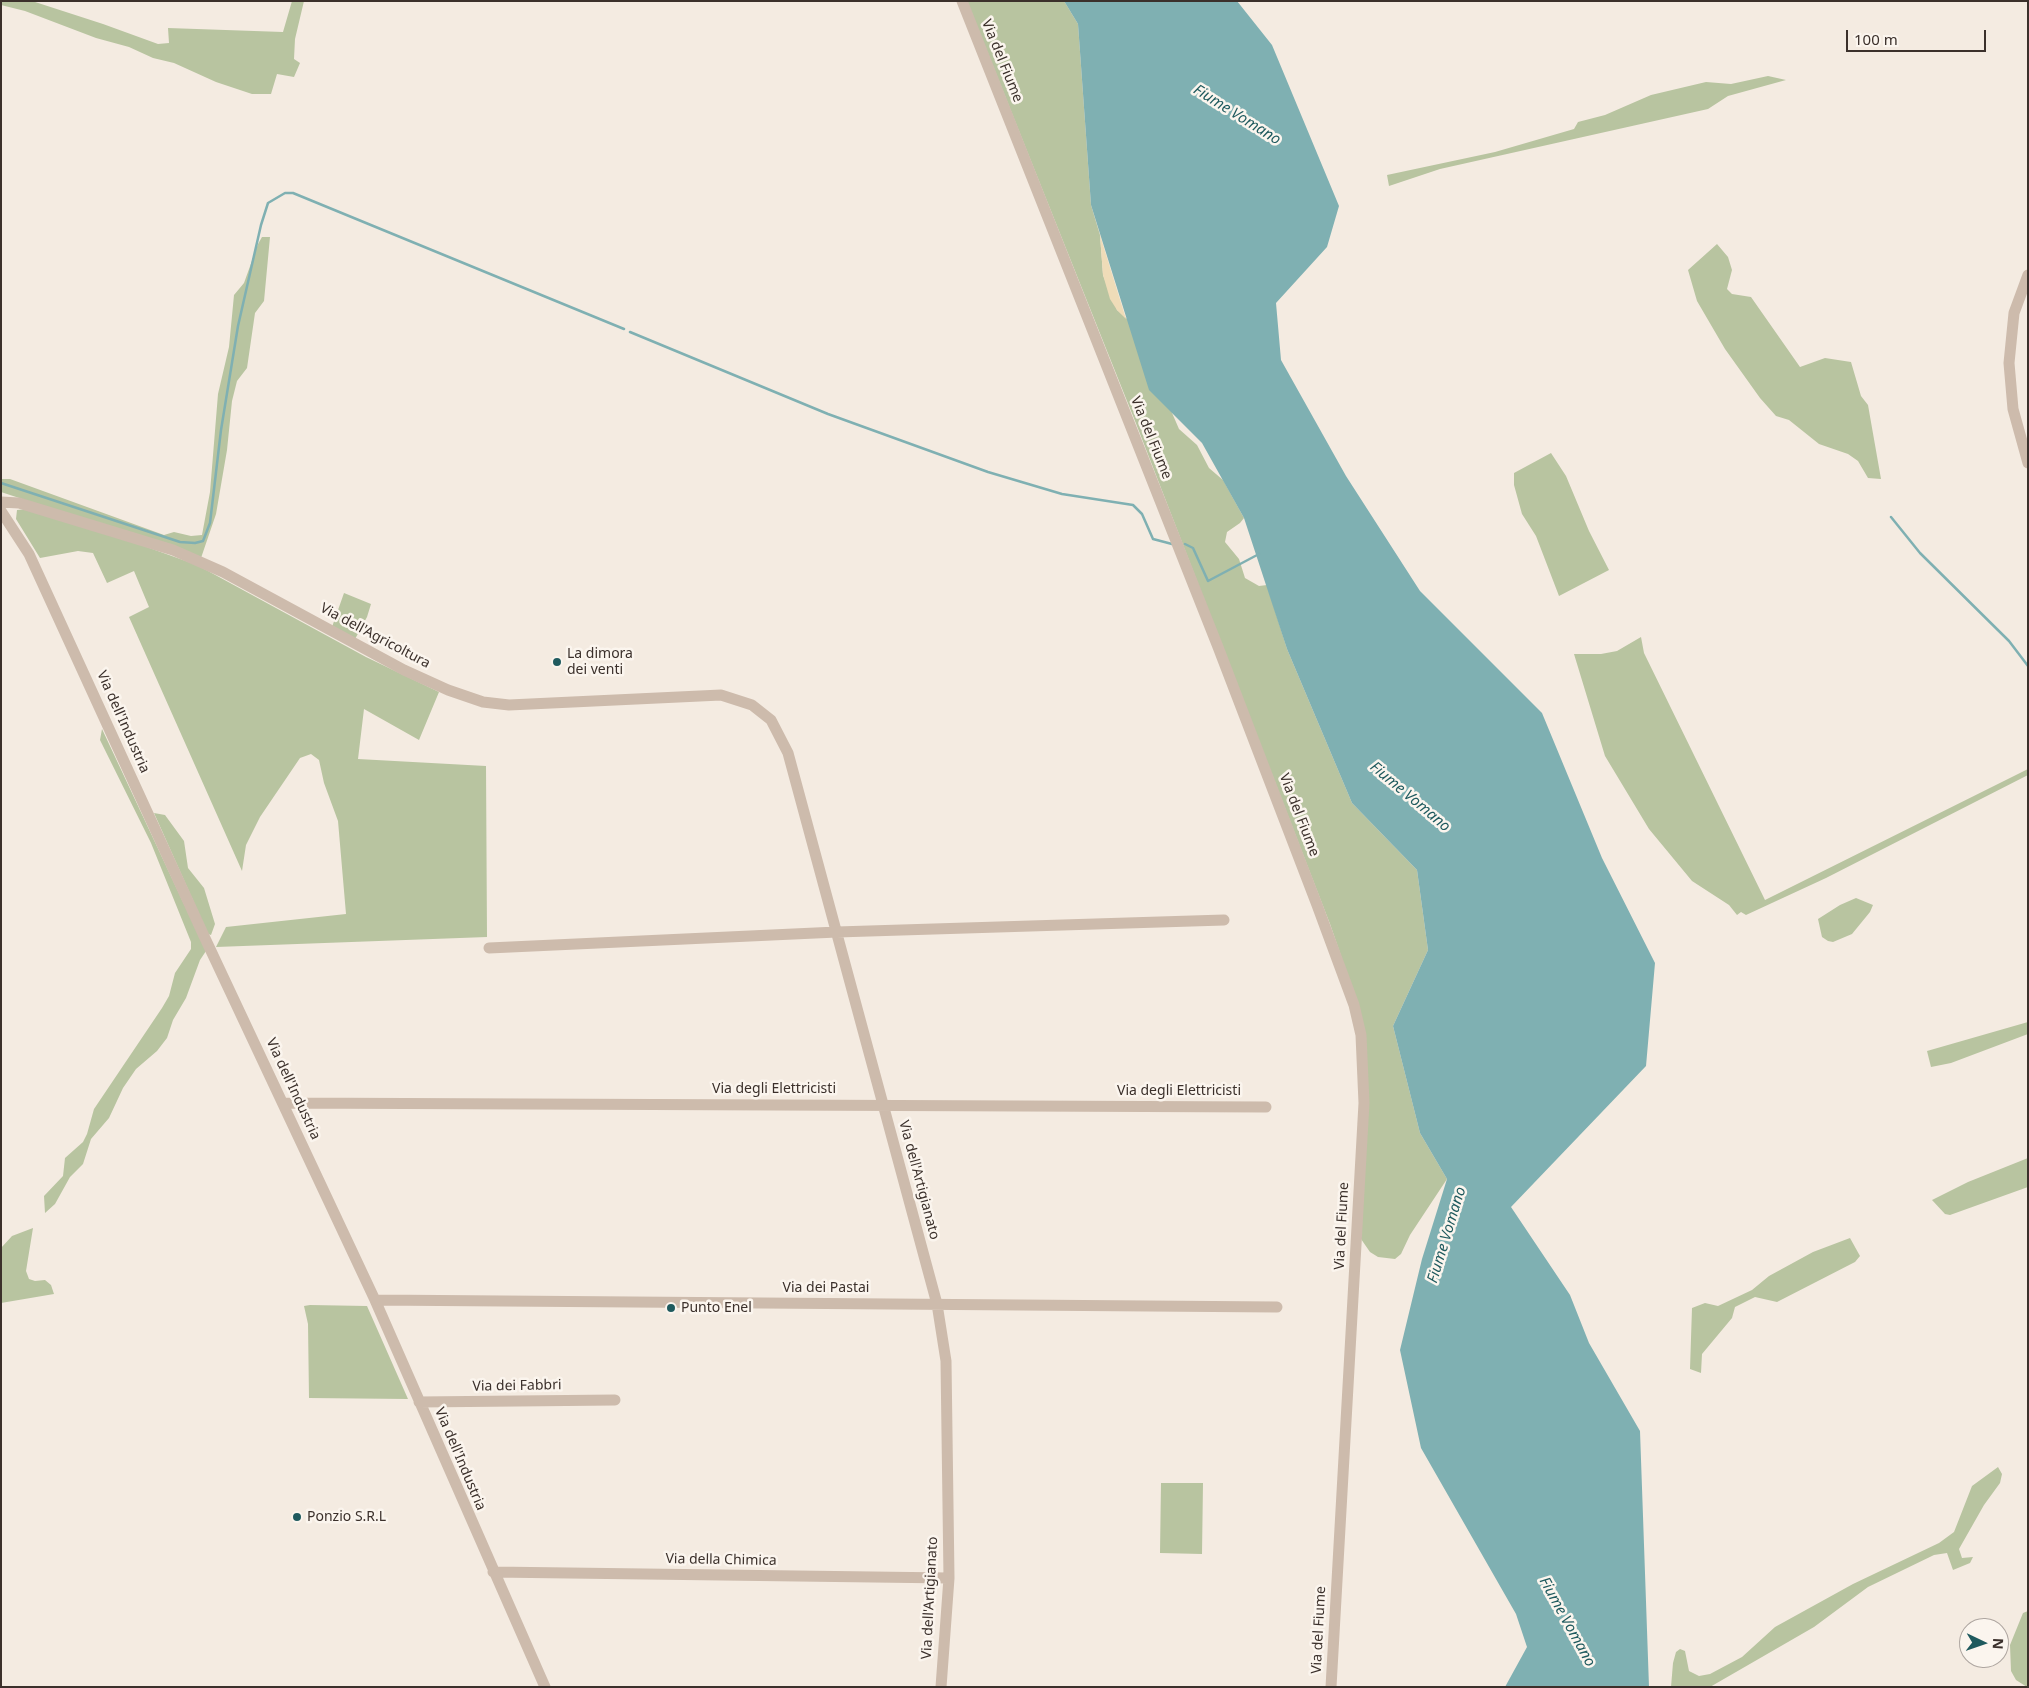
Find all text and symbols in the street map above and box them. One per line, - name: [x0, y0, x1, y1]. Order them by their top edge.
- street label: Via del Fiume: [978, 17, 1026, 105]
- scale bar: [1849, 20, 1989, 52]
- text: 100 m: [1854, 29, 1898, 49]
- water label: Fiume Vomano: [1190, 81, 1284, 149]
- street label: Via del Fiume: [1127, 394, 1175, 482]
- street label: Via dell'Agricoltura: [317, 600, 433, 672]
- place label: La dimora dei venti: [567, 646, 633, 679]
- marker: La dimora dei venti: [551, 656, 563, 668]
- street label: Via dell'Industria: [93, 668, 153, 776]
- water label: Fiume Vomano: [1366, 758, 1454, 836]
- street label: Via del Fiume: [1275, 771, 1323, 859]
- street label: Via dell'Industria: [262, 1036, 324, 1142]
- street label: Via degli Elettricisti: [712, 1081, 836, 1097]
- street label: Via degli Elettricisti: [1117, 1083, 1241, 1099]
- street label: Via dell'Artigianato: [895, 1118, 943, 1242]
- street label: Via del Fiume: [1331, 1182, 1353, 1270]
- water label: Fiume Vomano: [1424, 1185, 1470, 1285]
- street label: Via dei Pastai: [783, 1280, 869, 1296]
- place label: Punto Enel: [681, 1300, 752, 1316]
- marker: Punto Enel: [665, 1302, 677, 1314]
- street label: Via dei Fabbri: [472, 1377, 562, 1395]
- street label: Via dell'Industria: [431, 1405, 489, 1513]
- place label: Ponzio S.R.L: [307, 1509, 386, 1525]
- marker: Ponzio S.R.L: [291, 1511, 303, 1523]
- street label: Via dell'Artigianato: [918, 1536, 942, 1660]
- street label: Via della Chimica: [665, 1551, 777, 1569]
- water label: Fiume Vomano: [1535, 1574, 1599, 1670]
- street label: Via del Fiume: [1308, 1586, 1330, 1674]
- north arrow: [1959, 1618, 2009, 1668]
- text: N: [1989, 1638, 2008, 1650]

